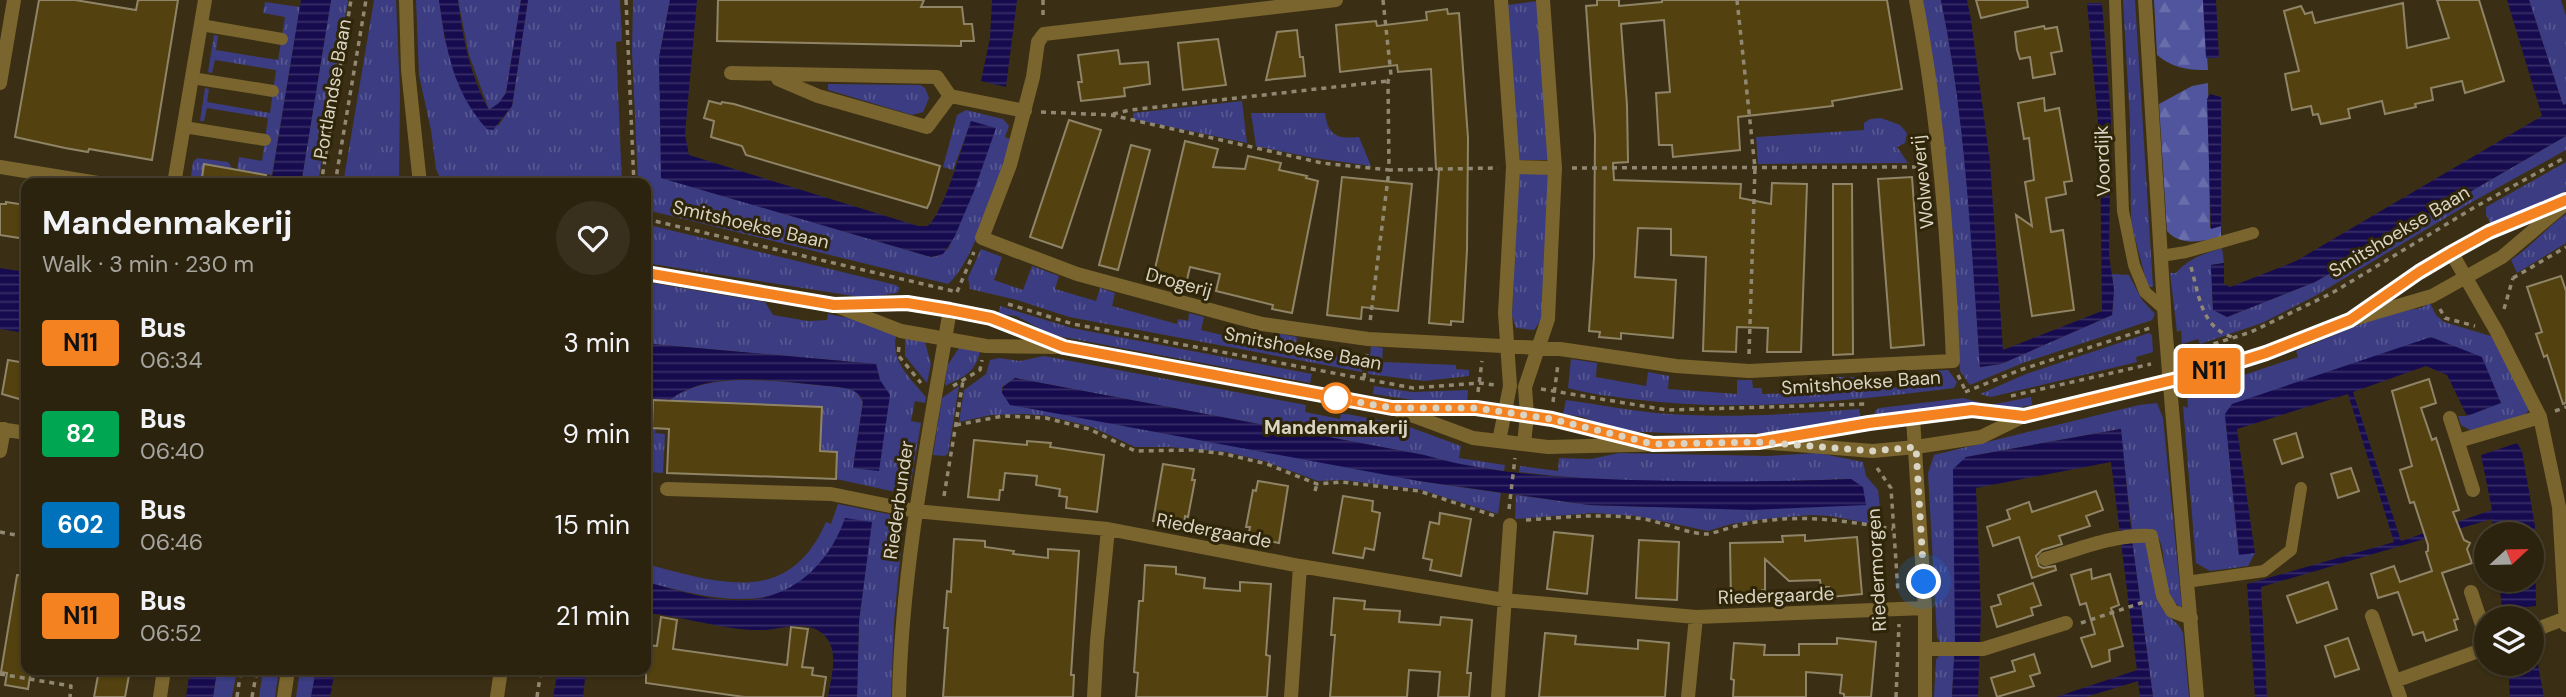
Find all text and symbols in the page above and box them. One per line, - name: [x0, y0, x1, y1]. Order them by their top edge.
- street label: Portlandse Baan: [308, 17, 357, 161]
- street label: Voordijk: [2089, 124, 2116, 197]
- street label: Wolweverij: [1905, 134, 1940, 230]
- street label: Smitshoekse Baan: [2324, 180, 2474, 283]
- street label: Smitshoekse Baan: [670, 194, 832, 255]
- text: Mandenmakerij: [42, 201, 292, 244]
- button: heart: [556, 201, 630, 275]
- text: Walk · 3 min · 230 m: [42, 249, 254, 279]
- street label: Drogerij: [1143, 262, 1215, 303]
- text: Bus: [140, 311, 186, 345]
- street label: Smitshoekse Baan: [1222, 321, 1384, 376]
- text: 3 min: [563, 326, 630, 360]
- text: N11: [63, 327, 98, 358]
- text: 06:34: [140, 345, 202, 375]
- line badge: N11: [2169, 348, 2249, 394]
- text: N11: [2192, 355, 2226, 386]
- street label: Smitshoekse Baan: [1780, 364, 1942, 401]
- marker: Mandenmakerij: [1321, 383, 1351, 413]
- text: Bus: [140, 402, 186, 436]
- place label: Mandenmakerij: [1264, 415, 1408, 440]
- text: 9 min: [562, 417, 630, 451]
- text: 82: [66, 418, 95, 449]
- text: 06:40: [140, 436, 205, 466]
- street label: Riederbunder: [878, 439, 919, 561]
- text: Bus: [140, 493, 186, 527]
- street label: Riedergaarde: [1154, 507, 1274, 554]
- text: 15 min: [555, 508, 630, 542]
- street label: Riedermorgen: [1861, 508, 1892, 632]
- text: 602: [58, 509, 103, 540]
- north arrow: [2474, 522, 2544, 592]
- map controls: [2474, 522, 2544, 676]
- text: 06:46: [140, 527, 203, 557]
- your location: [1906, 564, 1941, 599]
- street label: Riedergaarde: [1717, 581, 1835, 610]
- text: Bus: [140, 584, 186, 618]
- text: 21 min: [556, 599, 630, 633]
- text: N11: [63, 600, 98, 631]
- button: layers: [2474, 606, 2544, 676]
- text: 06:52: [140, 618, 202, 648]

